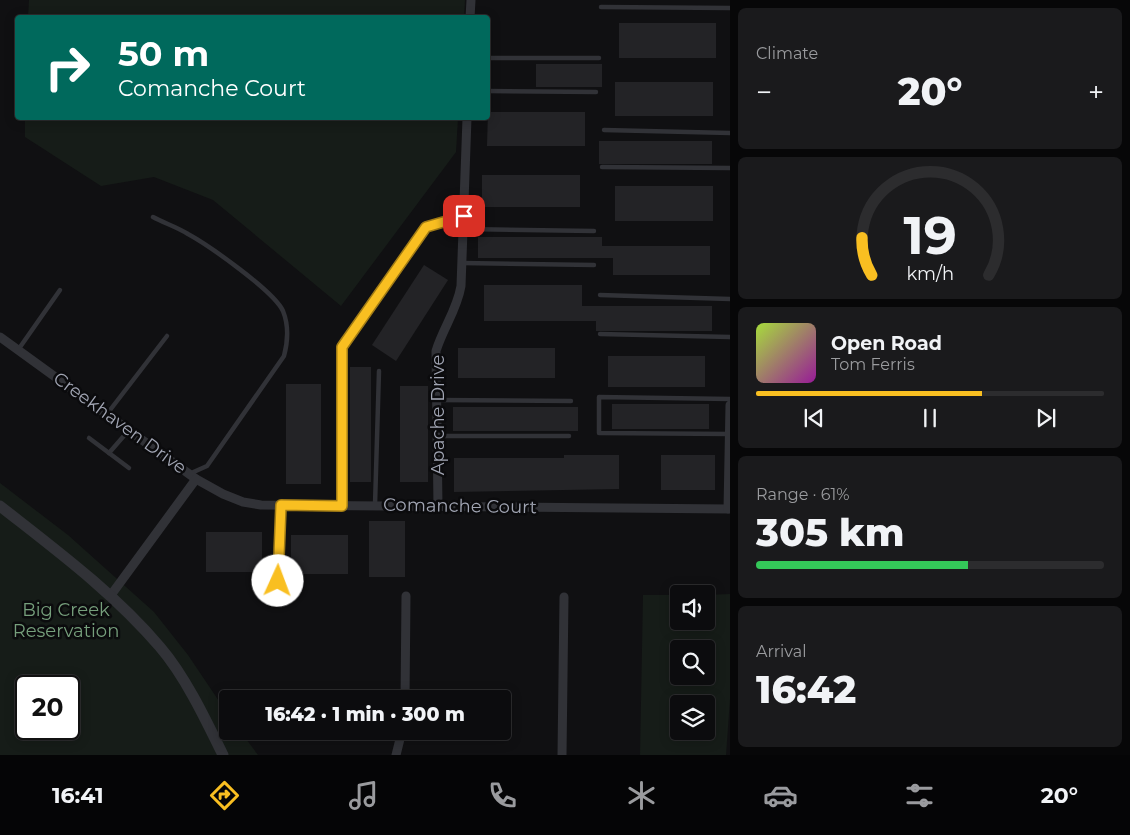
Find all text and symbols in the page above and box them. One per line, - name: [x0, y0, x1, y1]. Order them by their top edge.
- text: 50 m: [118, 32, 209, 75]
- icon: right: [35, 35, 100, 100]
- text: Climate: [756, 44, 818, 63]
- text: 20°: [898, 68, 962, 115]
- text: Comanche Court: [118, 75, 306, 102]
- text: −: [756, 75, 772, 109]
- text: +: [1088, 75, 1104, 109]
- pin: [443, 195, 485, 237]
- icon: arrive: [450, 202, 478, 230]
- text: 19: [903, 204, 957, 267]
- text: km/h: [906, 263, 954, 284]
- text: Open Road: [831, 332, 942, 355]
- street label: Apache Drive: [427, 355, 449, 475]
- text: Tom Ferris: [831, 355, 915, 374]
- street label: Creekhaven Drive: [49, 367, 191, 479]
- icon: previous: [800, 404, 828, 432]
- icon: pause: [916, 404, 944, 432]
- icon: next: [1032, 404, 1060, 432]
- text: Range · 61%: [756, 485, 850, 504]
- street label: Comanche Court: [383, 494, 537, 518]
- text: 305 km: [756, 509, 904, 556]
- position arrow: [251, 554, 303, 606]
- map controls: [670, 585, 715, 740]
- button: sound: [670, 585, 715, 630]
- park label: Big Creek Reservation: [13, 599, 119, 642]
- button: search: [670, 640, 715, 685]
- text: Arrival: [756, 642, 806, 661]
- text: 16:42: [756, 666, 856, 713]
- speed limit sign: 20: [15, 675, 80, 740]
- button: layers: [670, 695, 715, 740]
- text: 16:42 · 1 min · 300 m: [265, 703, 465, 726]
- icon: directions: [207, 778, 242, 813]
- icon: music: [346, 778, 381, 813]
- icon: phone: [485, 778, 520, 813]
- icon: climate: [624, 778, 659, 813]
- icon: car: [763, 778, 798, 813]
- icon: filters: [902, 778, 937, 813]
- text: 16:41: [52, 782, 104, 809]
- text: 20°: [1041, 782, 1078, 809]

